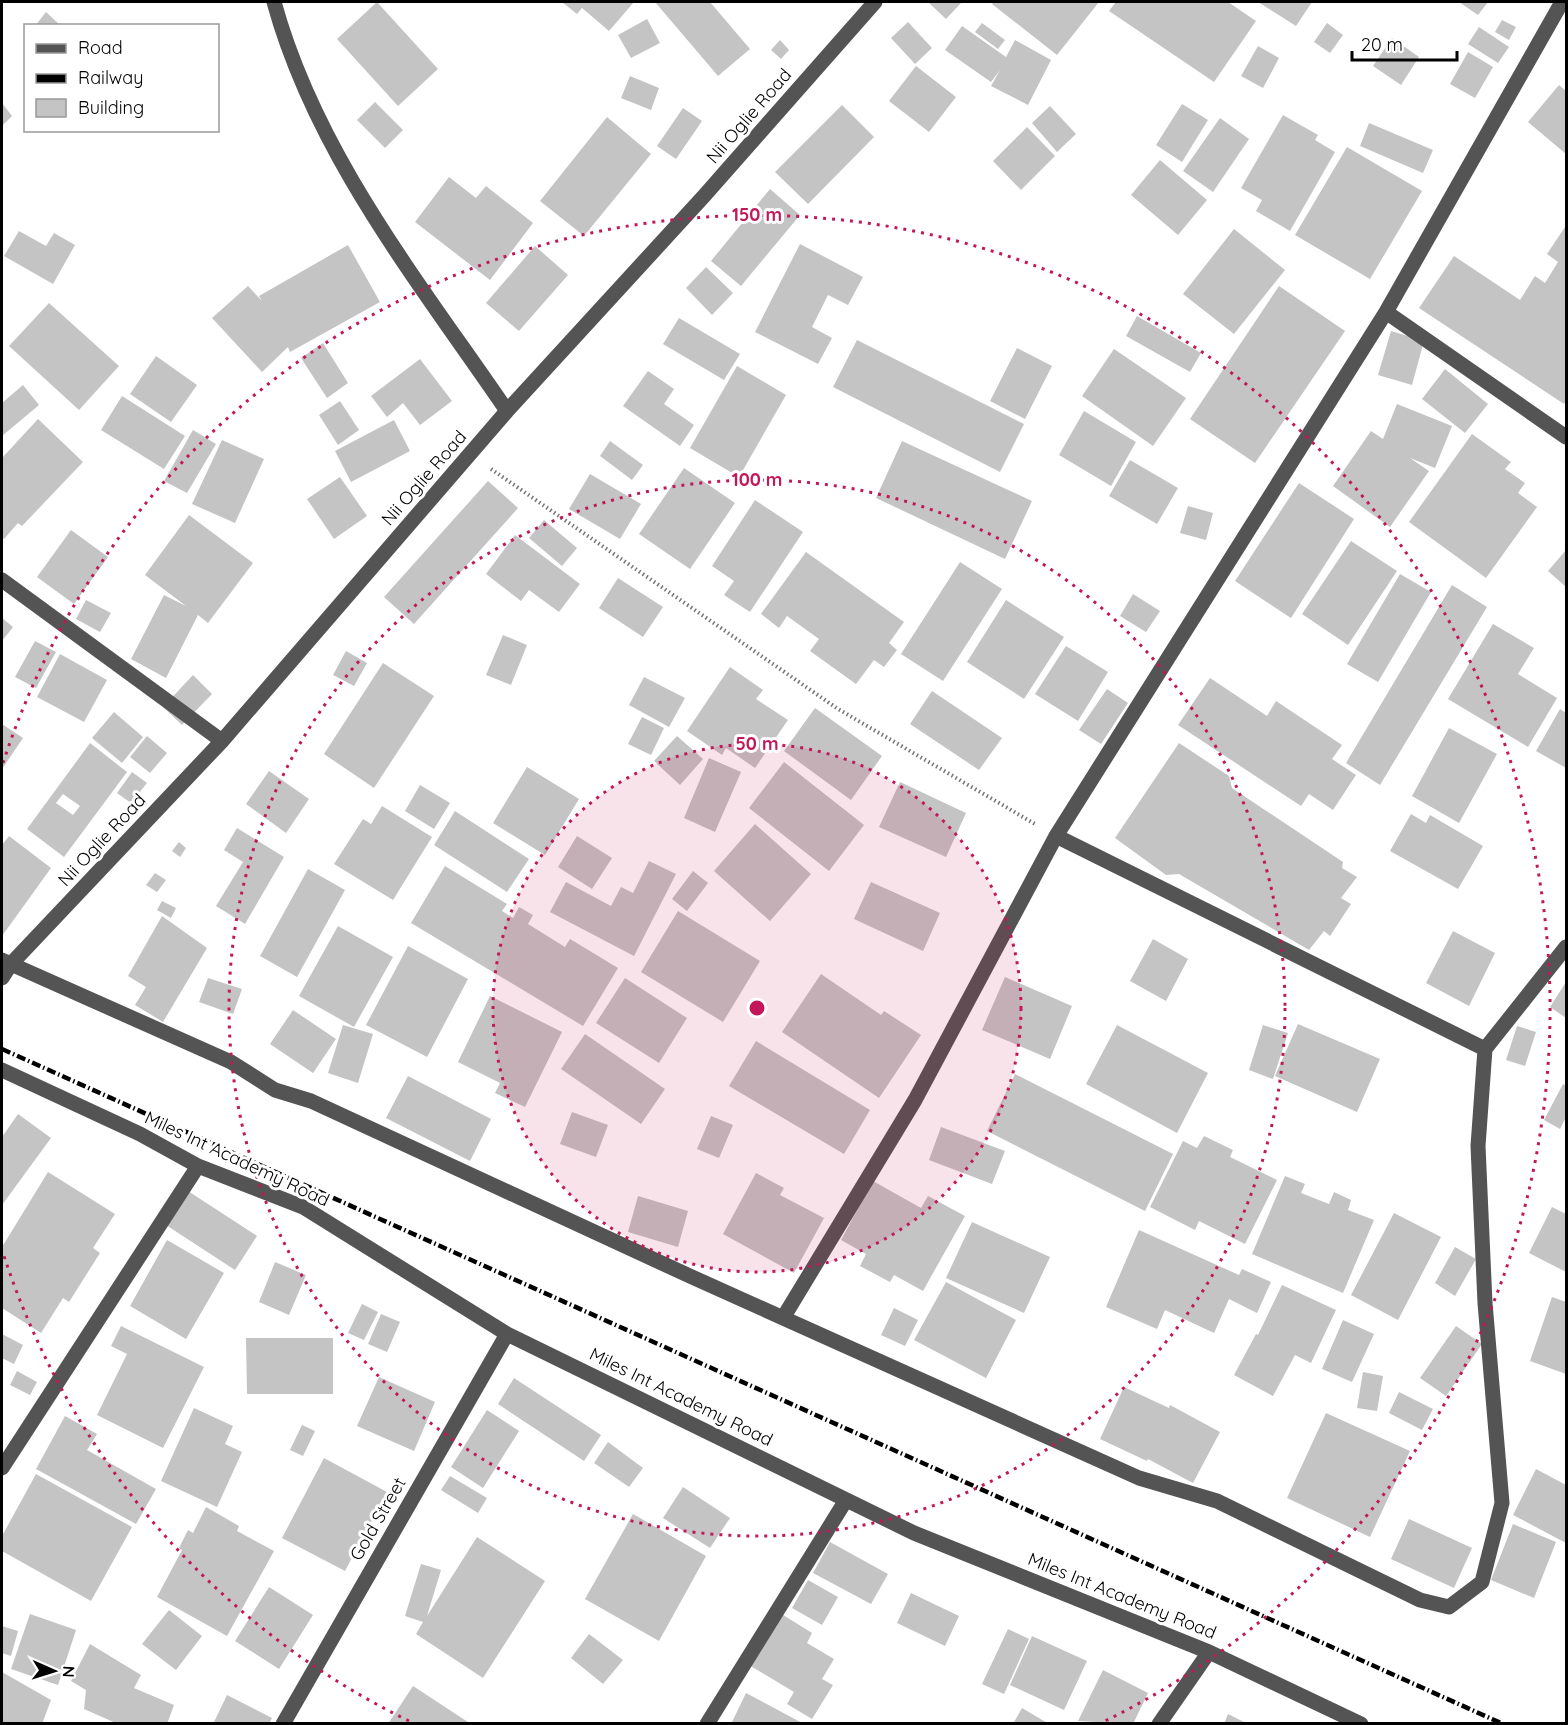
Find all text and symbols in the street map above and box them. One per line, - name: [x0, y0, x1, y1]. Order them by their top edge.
- legend: [24, 24, 219, 132]
- scale bar: [1352, 24, 1457, 62]
- text: 20 m: [1361, 33, 1403, 56]
- text: Road: [78, 36, 123, 59]
- street label: Nii Oglie Road: [701, 63, 796, 168]
- text: Railway: [78, 66, 144, 89]
- text: Building: [78, 96, 144, 119]
- text: 150 m: [732, 203, 782, 226]
- street label: Nii Oglie Road: [376, 425, 471, 530]
- text: 100 m: [732, 468, 782, 491]
- text: 50 m: [735, 732, 779, 755]
- street label: Nii Oglie Road: [53, 788, 150, 891]
- centre of rings: [747, 998, 767, 1018]
- street label: Miles Int Academy Road: [141, 1106, 333, 1211]
- street label: Miles Int Academy Road: [586, 1342, 777, 1451]
- street label: Gold Street: [345, 1473, 411, 1564]
- street label: Miles Int Academy Road: [1025, 1547, 1220, 1644]
- north arrow: [24, 1641, 84, 1701]
- text: N: [59, 1665, 79, 1678]

